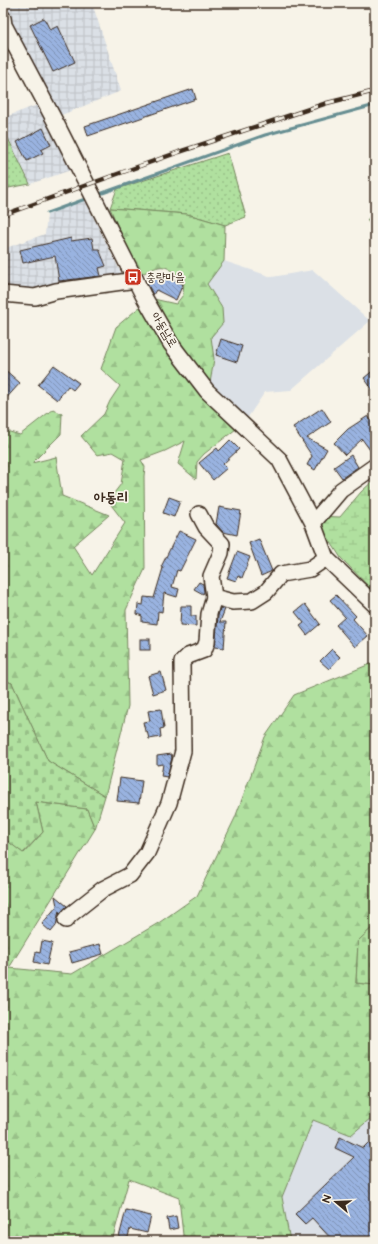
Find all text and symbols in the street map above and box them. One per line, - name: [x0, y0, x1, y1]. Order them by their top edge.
- bus stop icon: 충량마을: [123, 267, 143, 287]
- place label: 충량마을: [146, 270, 185, 285]
- street label: 아동남로: [148, 310, 180, 350]
- district label: 아동리: [94, 489, 128, 506]
- north arrow: [316, 1182, 356, 1222]
- text: N: [320, 1193, 335, 1205]

